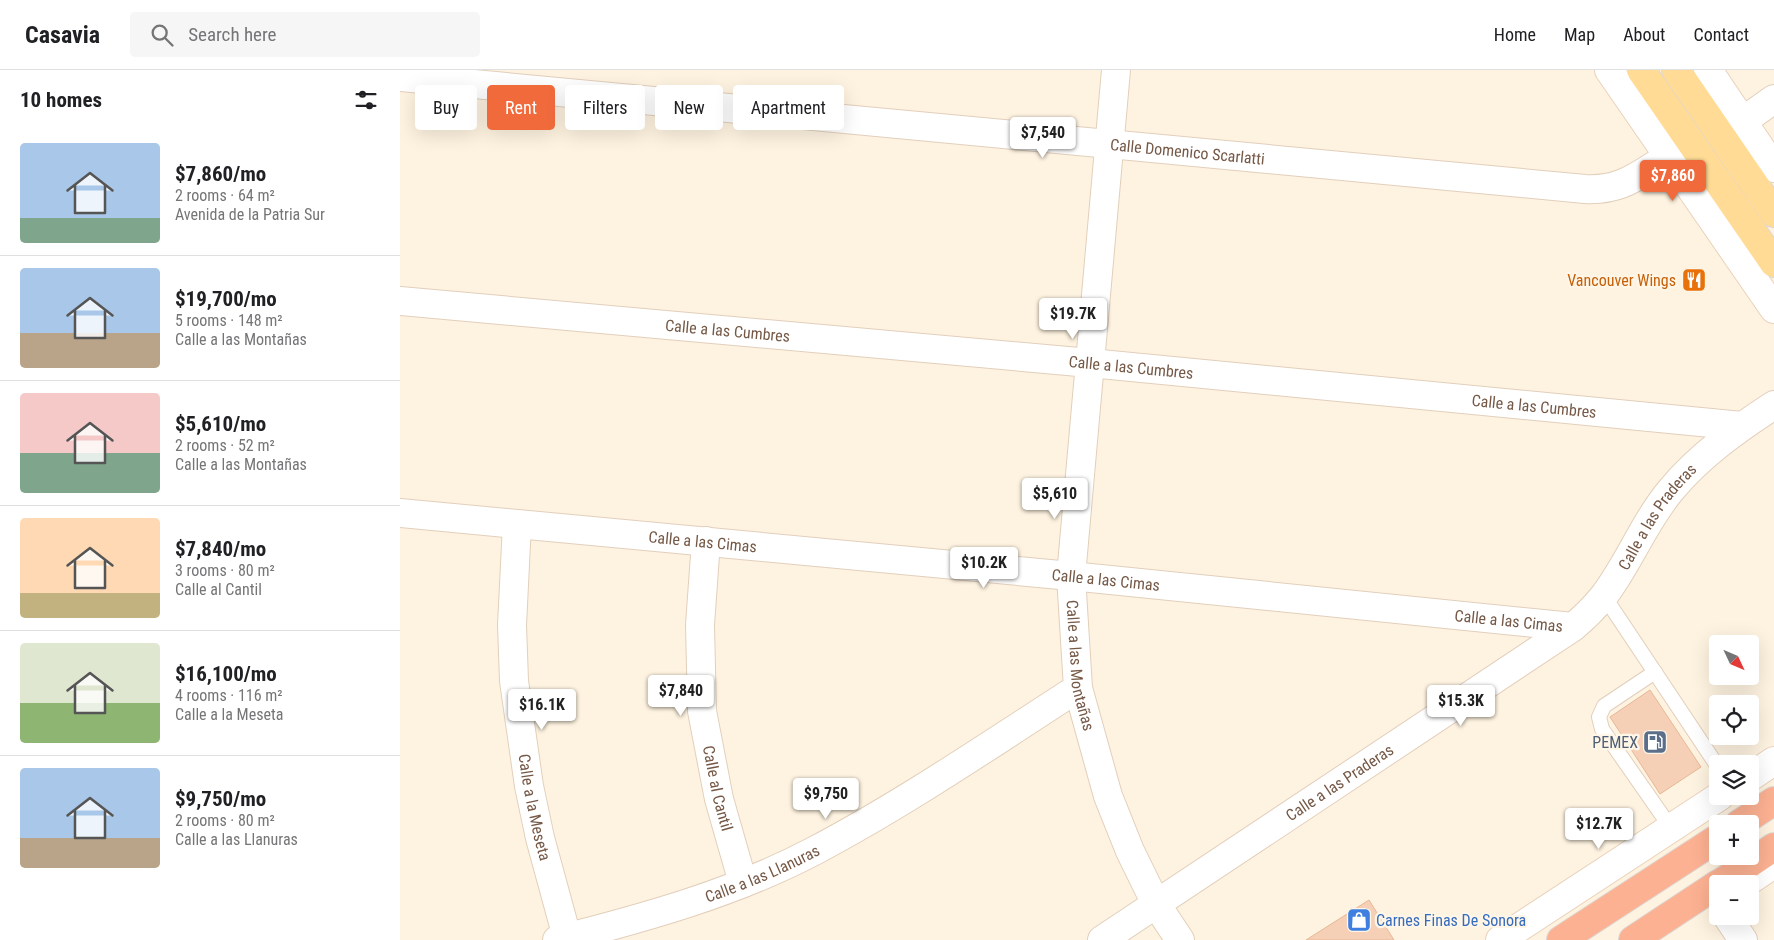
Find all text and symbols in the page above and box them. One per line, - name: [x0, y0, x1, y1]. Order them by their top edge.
- search box: [130, 12, 480, 57]
- text: Casavia: [25, 21, 100, 49]
- icon: search: [148, 21, 176, 49]
- text: Search here: [188, 23, 277, 46]
- text: Home: [1494, 24, 1536, 45]
- text: Map: [1564, 24, 1595, 45]
- text: About: [1623, 24, 1665, 45]
- text: Contact: [1693, 24, 1749, 45]
- chip: Buy: [415, 85, 477, 130]
- chip: Rent: [487, 85, 555, 130]
- chip: Filters: [565, 85, 645, 130]
- chip: New: [655, 85, 723, 130]
- chip: Apartment: [733, 85, 844, 130]
- icon: filters: [352, 86, 380, 114]
- text: 10 homes: [20, 88, 102, 112]
- pin: $7,540: [1002, 116, 1084, 159]
- text: $7,540: [1021, 123, 1065, 142]
- street label: Calle Domenico Scarlatti: [1109, 135, 1266, 169]
- pin: $7,860: [1632, 160, 1714, 202]
- text: $7,860/mo: [175, 162, 266, 186]
- icon: home: [60, 163, 120, 223]
- text: $7,860: [1651, 166, 1695, 185]
- text: 2 rooms · 64 m²: [175, 186, 275, 205]
- text: Avenida de la Patria Sur: [175, 205, 325, 224]
- restaurant icon: Vancouver Wings: [1681, 267, 1707, 293]
- place label: Vancouver Wings: [1567, 271, 1676, 290]
- text: $19,700/mo: [175, 287, 277, 311]
- icon: home: [60, 288, 120, 348]
- pin: $19.7K: [1032, 298, 1114, 340]
- text: $19.7K: [1050, 304, 1096, 323]
- text: 5 rooms · 148 m²: [175, 311, 283, 330]
- street label: Calle a las Cumbres: [664, 316, 791, 346]
- text: Calle a las Montañas: [175, 330, 307, 349]
- street label: Calle a las Cumbres: [1068, 352, 1194, 383]
- street label: Calle a las Cumbres: [1471, 391, 1597, 422]
- text: $5,610/mo: [175, 412, 266, 436]
- icon: home: [60, 413, 120, 473]
- text: 2 rooms · 52 m²: [175, 436, 275, 455]
- text: Calle a las Montañas: [175, 455, 307, 474]
- street label: Calle a las Praderas: [1614, 460, 1700, 573]
- pin: $5,610: [1014, 478, 1096, 520]
- text: $5,610: [1033, 484, 1077, 503]
- street label: Calle a las Cimas: [648, 527, 758, 556]
- text: $7,840/mo: [175, 537, 266, 561]
- icon: home: [60, 538, 120, 598]
- pin: $10.2K: [943, 546, 1025, 589]
- text: $10.2K: [961, 553, 1007, 572]
- text: 3 rooms · 80 m²: [175, 561, 275, 580]
- street label: Calle a las Cimas: [1051, 565, 1161, 595]
- text: Calle al Cantil: [175, 580, 262, 599]
- street label: Calle a las Montañas: [1063, 599, 1098, 733]
- street label: Calle a las Cimas: [1454, 606, 1564, 636]
- north arrow: [1709, 635, 1759, 685]
- map controls: [1709, 635, 1759, 925]
- text: $16,100/mo: [175, 662, 277, 686]
- icon: home: [60, 663, 120, 723]
- pin: $7,840: [640, 674, 722, 717]
- text: $7,840: [659, 681, 703, 700]
- pin: $15.3K: [1420, 684, 1502, 727]
- text: 4 rooms · 116 m²: [175, 686, 283, 705]
- pin: $16.1K: [501, 688, 583, 731]
- text: $15.3K: [1438, 691, 1484, 710]
- text: $16.1K: [519, 695, 565, 714]
- button: locate: [1709, 695, 1759, 745]
- text: Calle a la Meseta: [175, 705, 283, 724]
- fuel station icon: PEMEX: [1642, 729, 1668, 755]
- place label: PEMEX: [1592, 733, 1638, 752]
- street label: Calle a las Praderas: [1282, 740, 1397, 825]
- street label: Calle al Cantil: [699, 744, 737, 833]
- street label: Calle a la Meseta: [515, 753, 555, 863]
- button: layers: [1709, 755, 1759, 805]
- pin: $9,750: [785, 778, 867, 820]
- text: $9,750: [804, 784, 848, 803]
- text: $9,750/mo: [175, 787, 266, 811]
- icon: home: [60, 788, 120, 848]
- pin: $12.7K: [1558, 808, 1640, 850]
- text: 2 rooms · 80 m²: [175, 811, 275, 830]
- text: $12.7K: [1576, 814, 1622, 833]
- button: +: [1709, 815, 1759, 865]
- text: Calle a las Llanuras: [175, 830, 298, 849]
- street label: Calle a las Llanuras: [702, 841, 823, 907]
- button: −: [1709, 875, 1759, 925]
- shop icon: Carnes Finas De Sonora: [1346, 907, 1372, 933]
- place label: Carnes Finas De Sonora: [1376, 911, 1526, 930]

